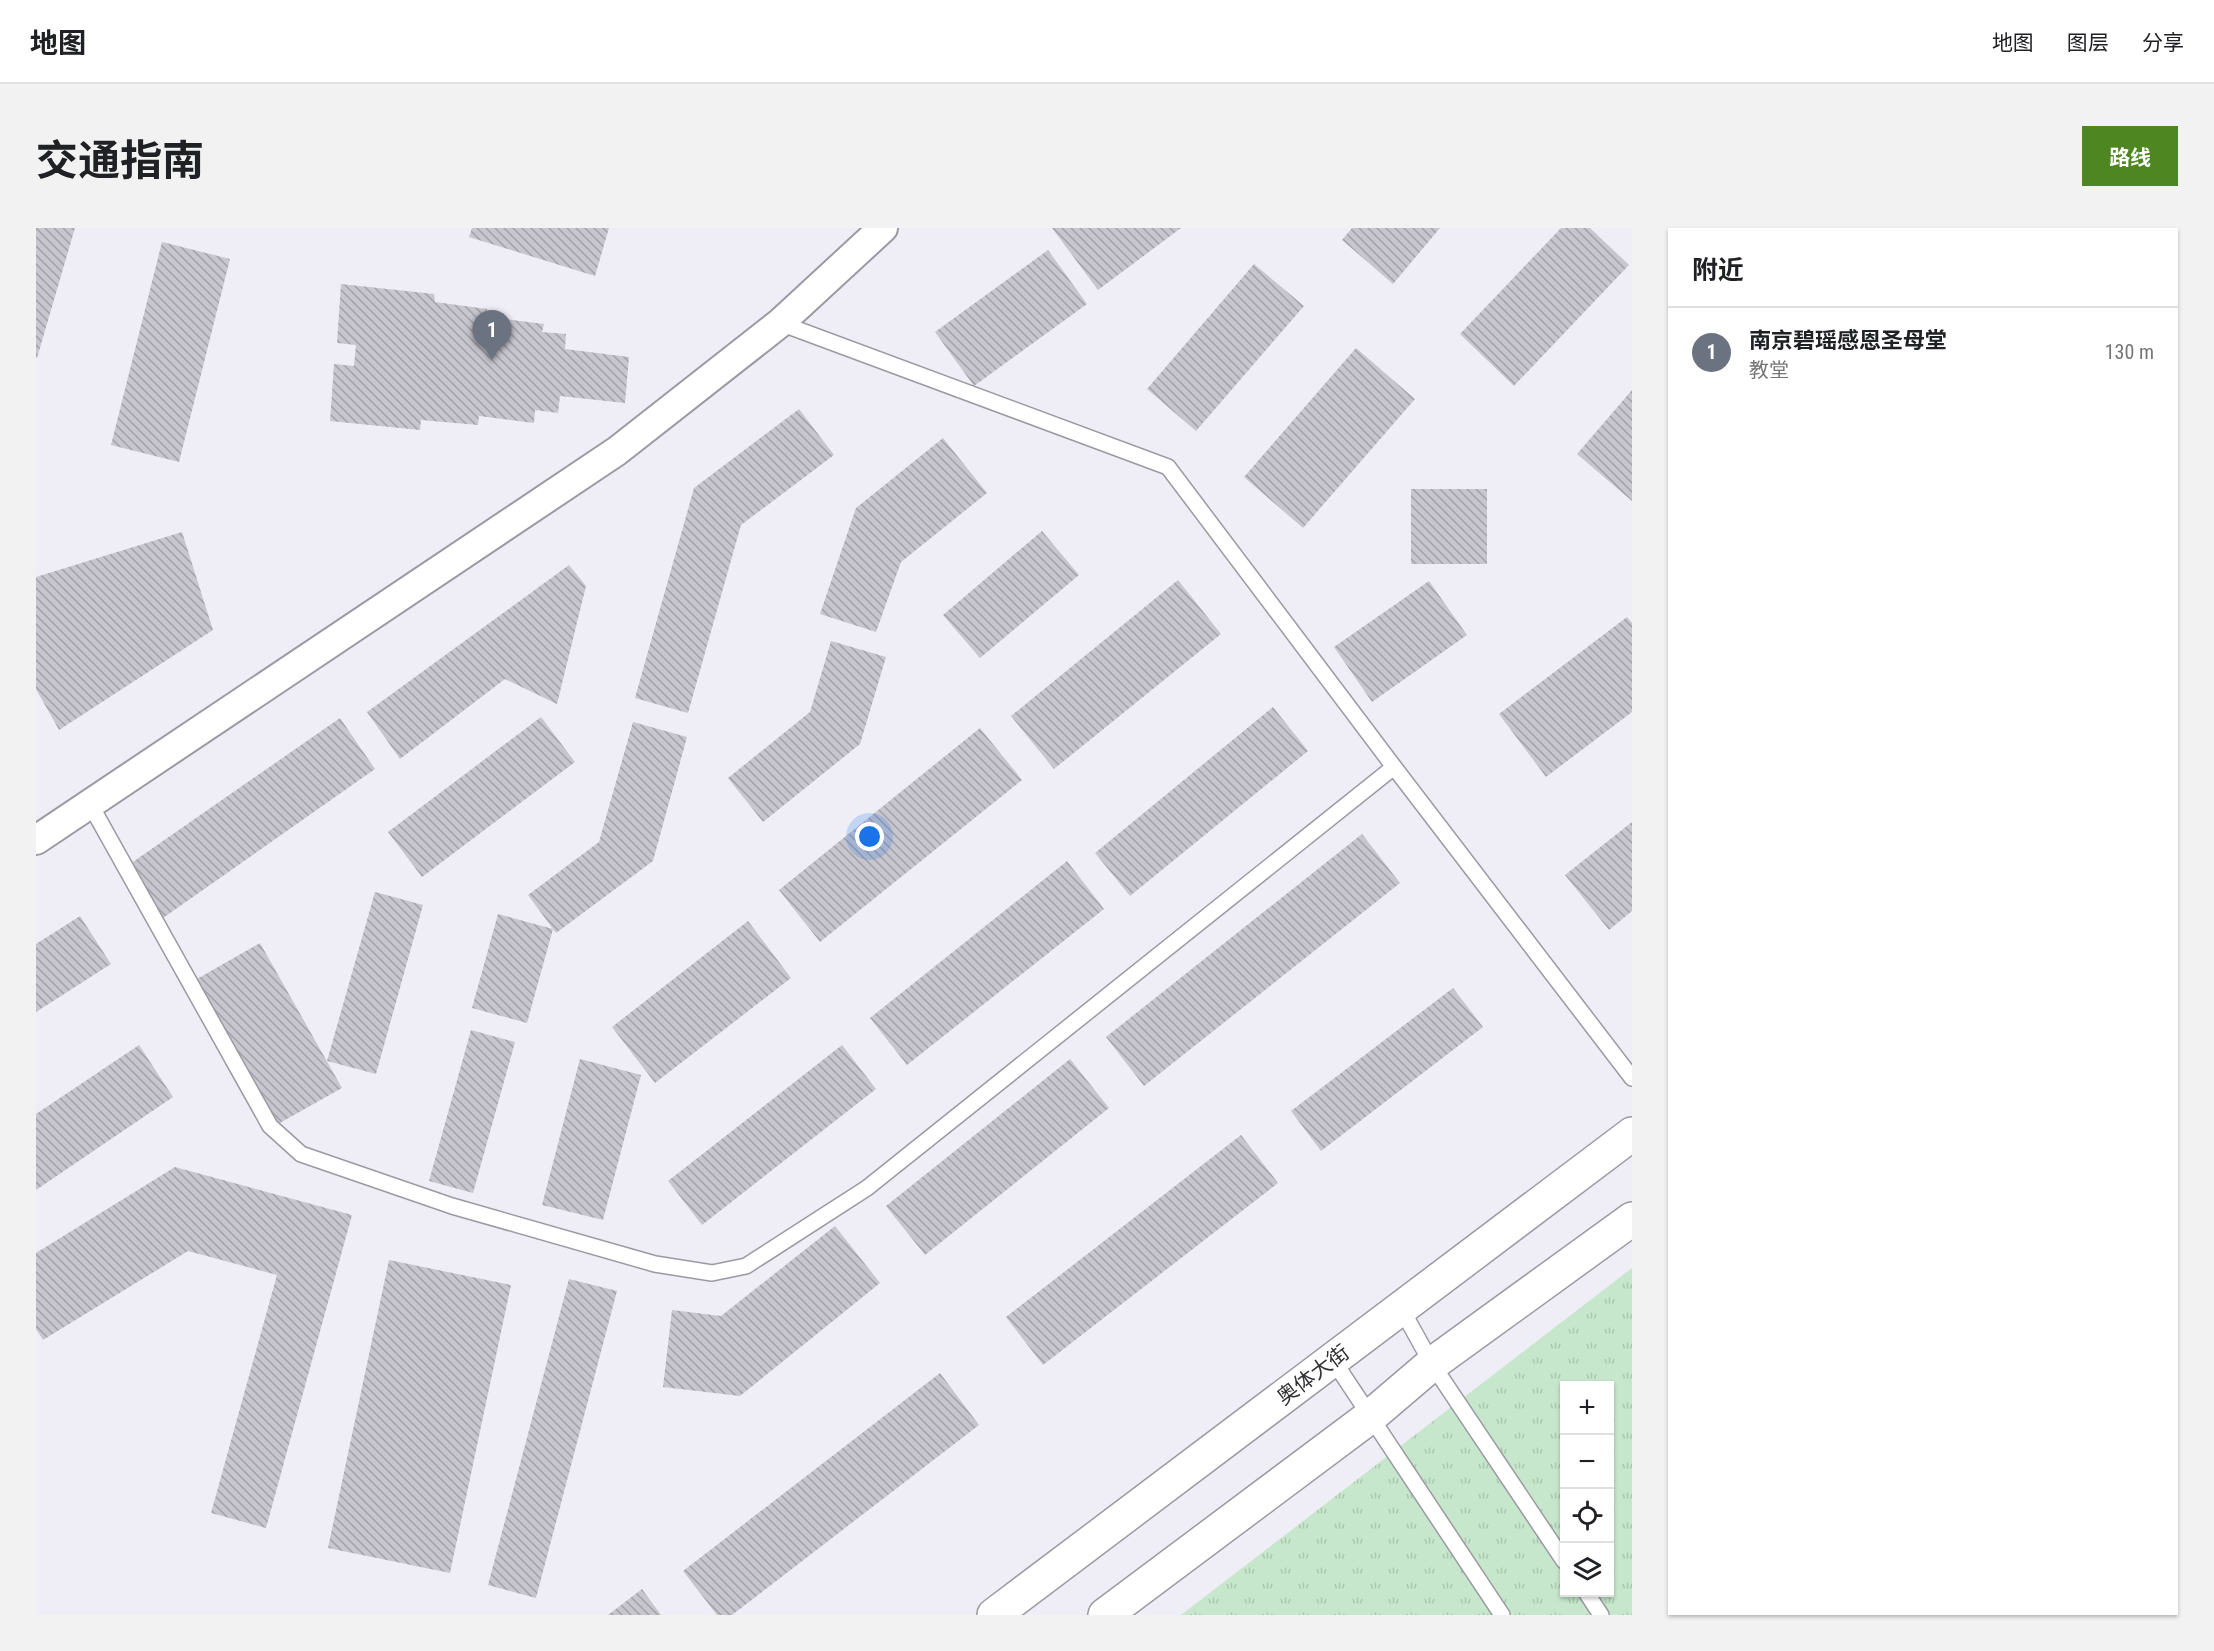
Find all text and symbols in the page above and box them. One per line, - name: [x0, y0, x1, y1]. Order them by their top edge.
- text: 地图: [30, 27, 86, 60]
- text: 地图: [1992, 31, 2034, 55]
- text: 图层: [2067, 31, 2109, 55]
- text: 分享: [2142, 31, 2184, 55]
- button: 路线: [2082, 126, 2178, 186]
- text: 交通指南: [36, 136, 204, 185]
- text: 附近: [1692, 255, 1744, 285]
- pin: 1: [472, 310, 512, 360]
- text: 南京碧瑶感恩圣母堂: [1749, 328, 1947, 353]
- text: 1: [1706, 340, 1717, 364]
- text: 130 m: [2105, 340, 2154, 364]
- text: 教堂: [1749, 358, 1789, 382]
- your location: [855, 822, 884, 851]
- street label: 奥体大街: [1272, 1340, 1354, 1410]
- map controls: [1560, 1381, 1614, 1597]
- button: +: [1560, 1381, 1614, 1435]
- button: −: [1560, 1435, 1614, 1489]
- button: locate: [1560, 1489, 1614, 1543]
- button: layers: [1560, 1543, 1614, 1597]

